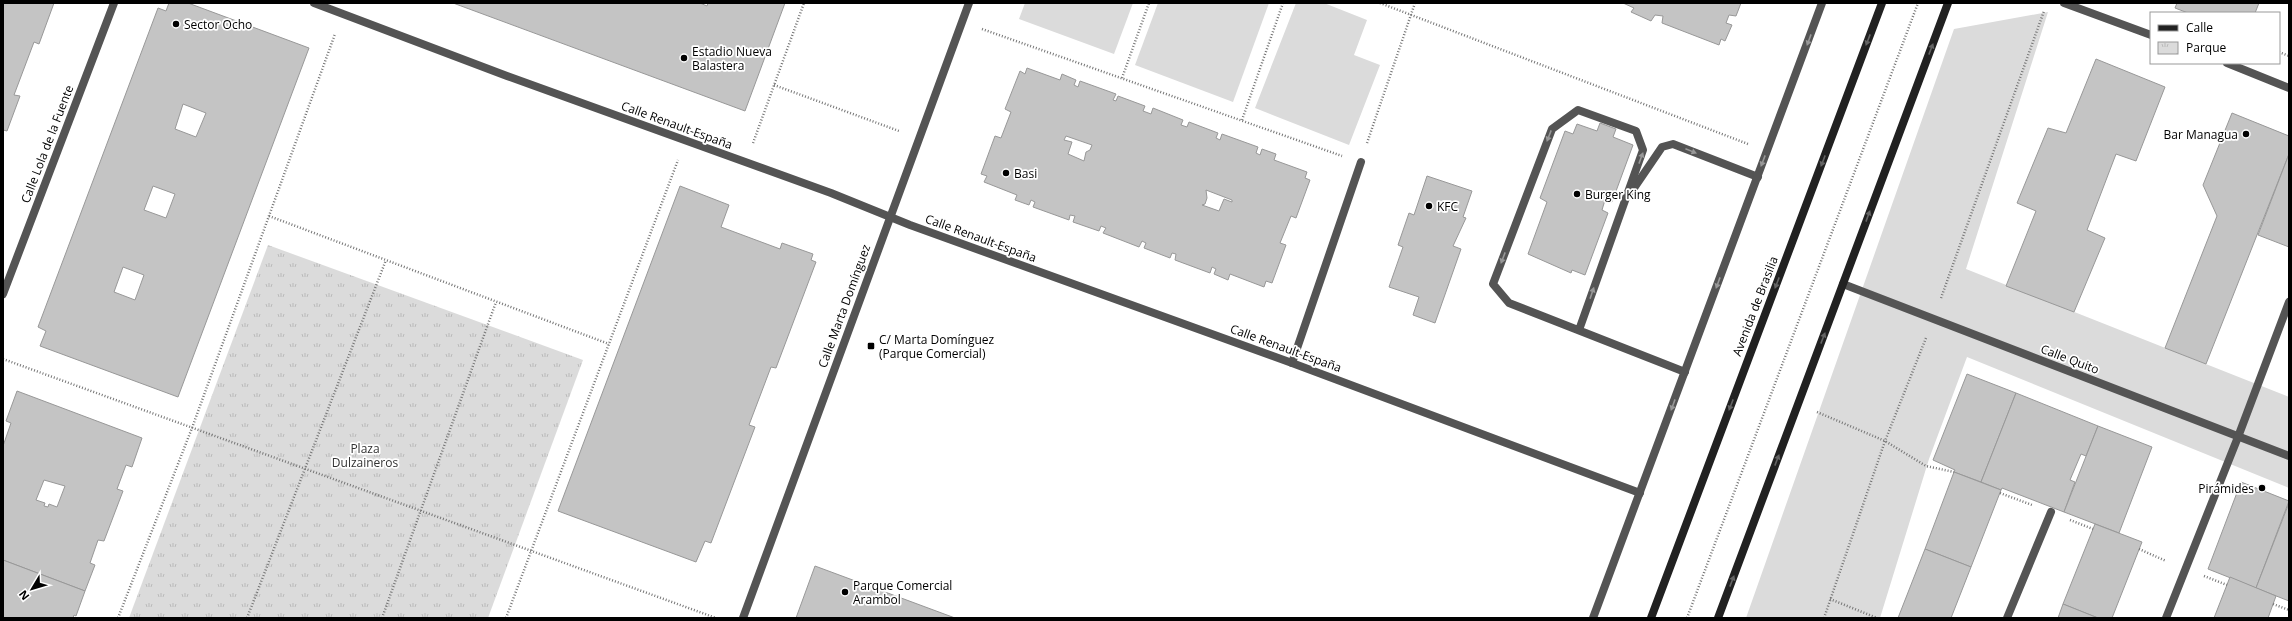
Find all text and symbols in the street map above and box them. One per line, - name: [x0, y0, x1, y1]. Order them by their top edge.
- legend: [2150, 12, 2280, 64]
- place label: Sector Ocho: [184, 16, 252, 33]
- marker: Sector Ocho: [171, 19, 181, 29]
- text: Calle: [2186, 19, 2213, 36]
- one-way arrow: [1805, 34, 1811, 46]
- one-way arrow: [1865, 34, 1871, 46]
- text: Parque: [2186, 39, 2226, 56]
- one-way arrow: [1928, 42, 1934, 54]
- place label: Estadio Nueva Balastera: [692, 43, 772, 74]
- marker: Estadio Nueva Balastera: [679, 53, 689, 63]
- street label: Calle Lola de la Fuente: [17, 82, 77, 205]
- street label: Calle Renault-España: [619, 97, 735, 153]
- place label: Bar Managua: [2164, 126, 2238, 143]
- marker: Bar Managua: [2241, 129, 2251, 139]
- one-way arrow: [1545, 131, 1551, 143]
- one-way arrow: [1686, 148, 1697, 154]
- one-way arrow: [1638, 151, 1644, 163]
- one-way arrow: [1760, 156, 1766, 168]
- one-way arrow: [1819, 156, 1825, 168]
- place label: Basi: [1014, 165, 1037, 182]
- marker: Basi: [1001, 168, 1011, 178]
- place label: Burger King: [1585, 186, 1651, 203]
- marker: Burger King: [1572, 189, 1582, 199]
- place label: KFC: [1437, 198, 1459, 215]
- marker: KFC: [1424, 201, 1434, 211]
- street label: Calle Renault-España: [923, 210, 1039, 266]
- one-way arrow: [1866, 210, 1872, 222]
- street label: Calle Marta Domínguez: [814, 242, 874, 370]
- one-way arrow: [1499, 252, 1505, 264]
- street label: Avenida de Brasilia: [1728, 254, 1782, 358]
- one-way arrow: [1773, 277, 1779, 289]
- one-way arrow: [1715, 278, 1721, 290]
- one-way arrow: [1590, 287, 1596, 299]
- street label: Calle Renault-España: [1228, 320, 1344, 376]
- place label: C/ Marta Domínguez (Parque Comercial): [879, 331, 995, 362]
- one-way arrow: [1820, 332, 1826, 344]
- street label: Calle Quito: [2038, 340, 2102, 378]
- marker: C/ Marta Domínguez (Parque Comercial): [866, 341, 876, 351]
- one-way arrow: [1728, 399, 1734, 411]
- one-way arrow: [1669, 400, 1675, 412]
- park label: Plaza Dulzaineros: [332, 440, 398, 471]
- one-way arrow: [1775, 453, 1781, 465]
- place label: Pirámides: [2198, 480, 2254, 497]
- marker: Pirámides: [2257, 483, 2267, 493]
- north arrow: [12, 569, 52, 609]
- one-way arrow: [1729, 575, 1735, 587]
- place label: Parque Comercial Arambol: [853, 577, 952, 608]
- text: N: [15, 587, 32, 604]
- marker: Parque Comercial Arambol: [840, 587, 850, 597]

